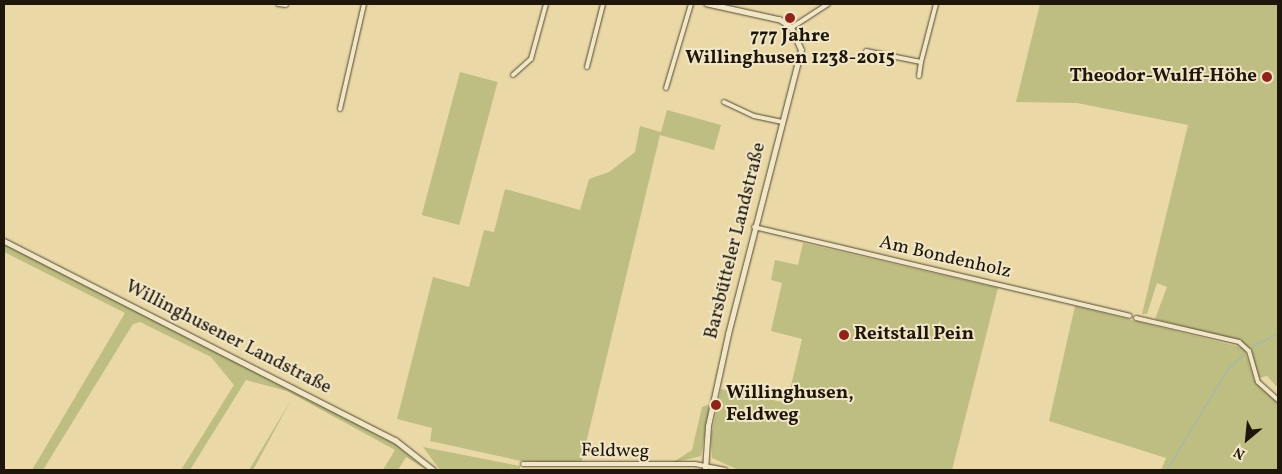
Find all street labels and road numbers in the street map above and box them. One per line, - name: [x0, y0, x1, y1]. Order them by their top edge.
- street label: Barsbütteler Landstraße: [701, 140, 771, 342]
- street label: Am Bondenholz: [877, 232, 1013, 284]
- street label: Willinghusener Landstraße: [121, 276, 335, 400]
- street label: Feldweg: [581, 440, 649, 464]

